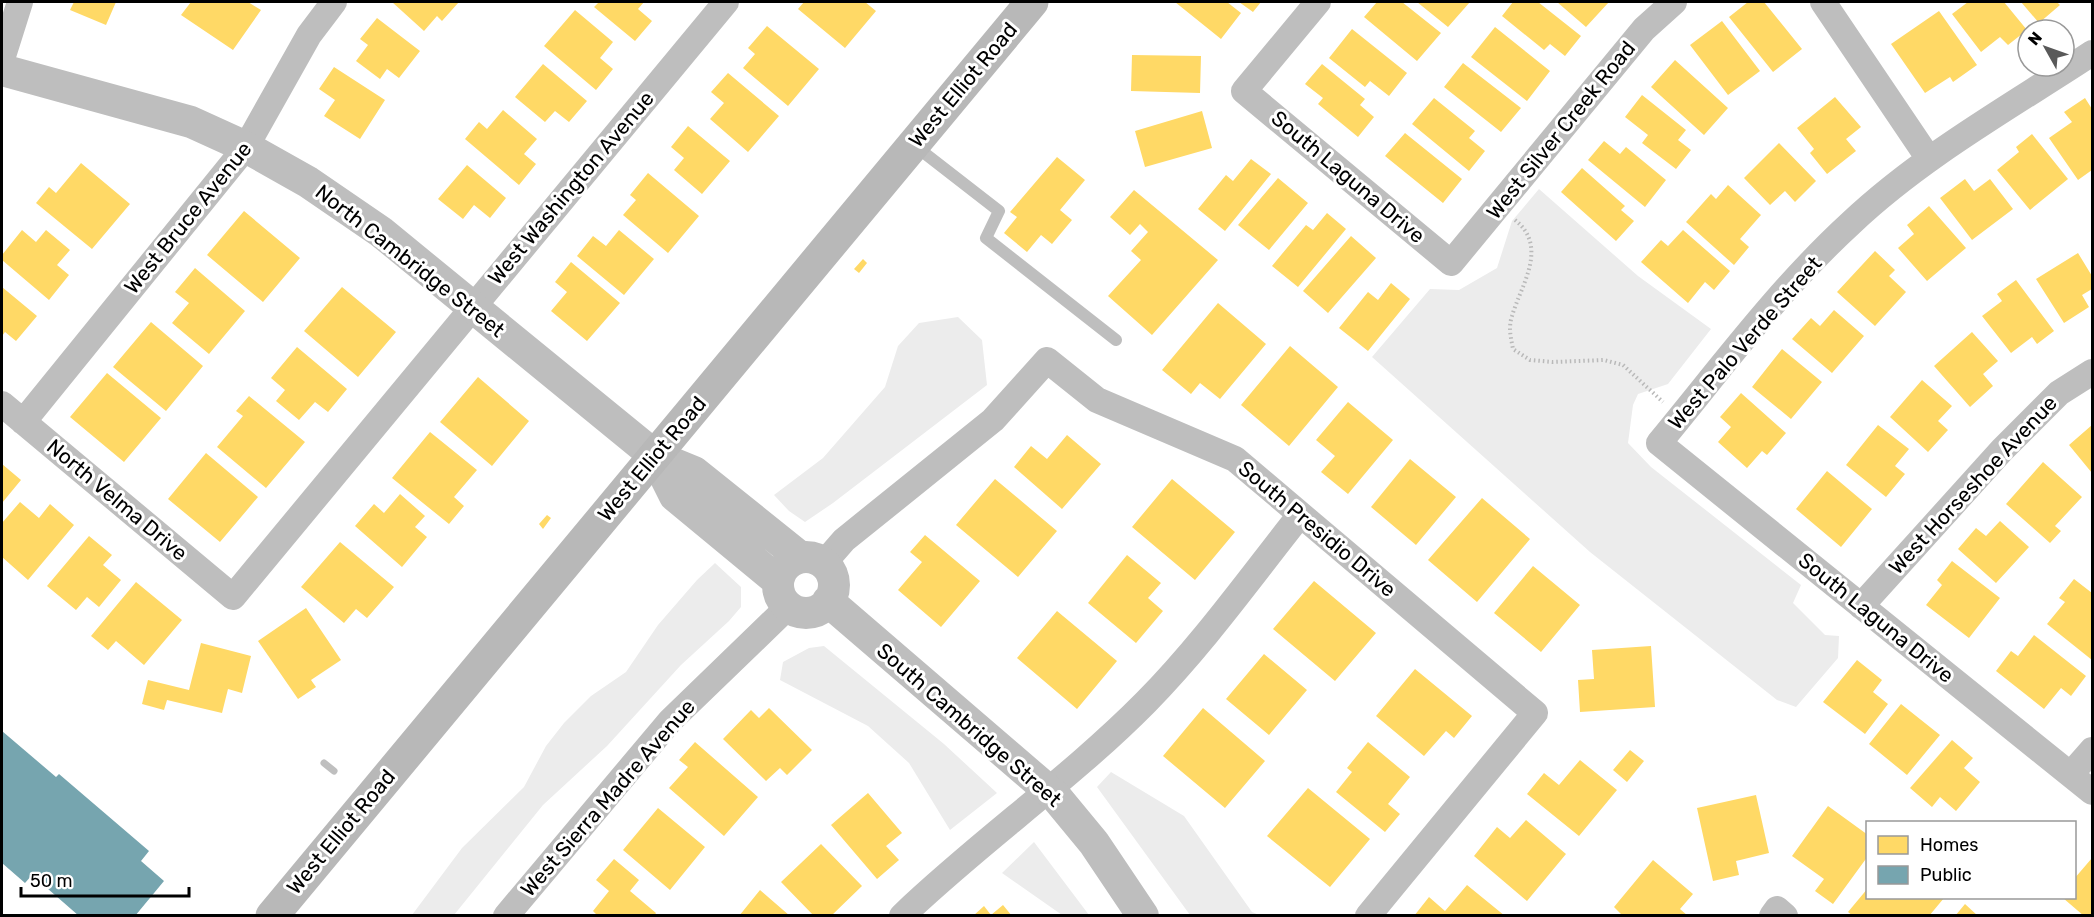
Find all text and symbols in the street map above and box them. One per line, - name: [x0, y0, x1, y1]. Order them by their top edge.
- street label: West Elliot Road: [903, 17, 1022, 152]
- north arrow: [2016, 18, 2076, 78]
- text: N: [2024, 28, 2046, 49]
- street label: West Silver Creek Road: [1481, 36, 1640, 224]
- street label: West Washington Avenue: [482, 86, 659, 289]
- street label: South Laguna Drive: [1267, 105, 1430, 248]
- street label: West Bruce Avenue: [119, 137, 257, 299]
- street label: North Cambridge Street: [311, 179, 510, 342]
- street label: West Palo Verde Street: [1663, 251, 1827, 434]
- street label: West Horseshoe Avenue: [1883, 390, 2062, 579]
- street label: West Elliot Road: [592, 391, 711, 526]
- street label: North Velma Drive: [42, 434, 193, 566]
- street label: South Presidio Drive: [1233, 455, 1401, 602]
- street label: South Laguna Drive: [1794, 547, 1959, 688]
- street label: South Cambridge Street: [872, 638, 1067, 812]
- street label: West Sierra Madre Avenue: [515, 694, 700, 901]
- street label: West Elliot Road: [281, 764, 400, 899]
- legend: [1866, 821, 2076, 899]
- text: Homes: [1920, 834, 1978, 856]
- scale bar: [21, 860, 189, 898]
- text: Public: [1920, 864, 1972, 886]
- text: 50 m: [30, 870, 73, 892]

